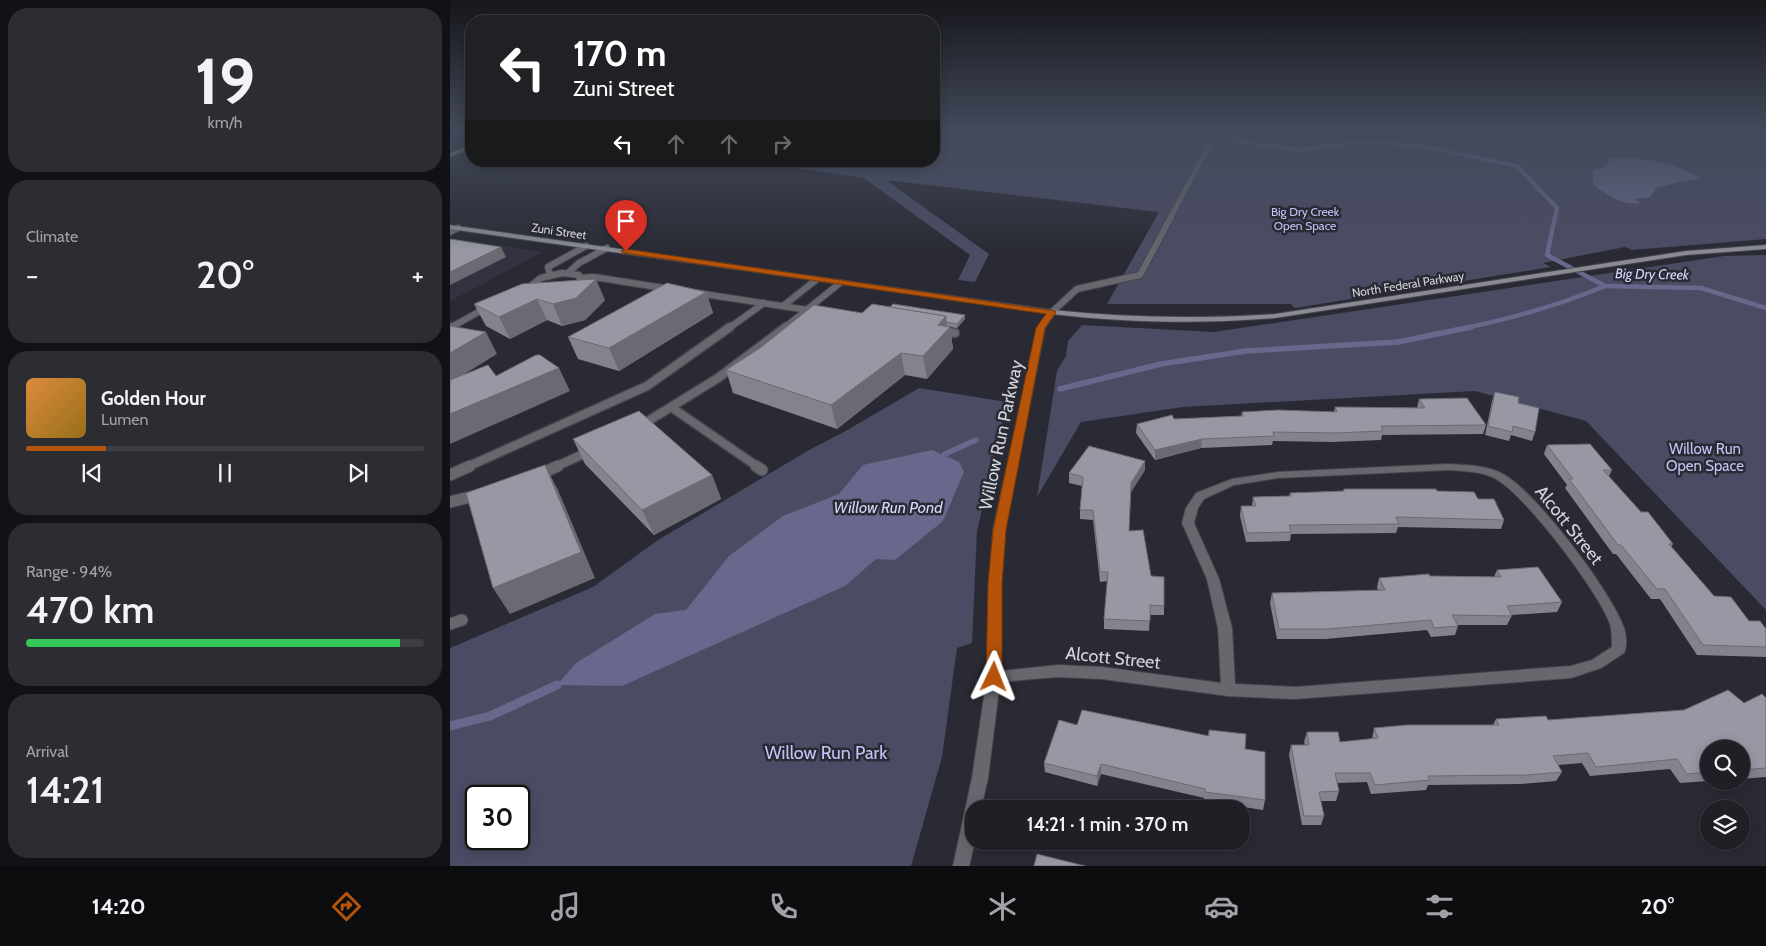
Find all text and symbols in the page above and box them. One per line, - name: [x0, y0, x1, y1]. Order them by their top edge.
- text: 170 m: [573, 32, 666, 75]
- icon: left: [490, 35, 555, 100]
- text: 19: [195, 41, 255, 120]
- text: Zuni Street: [573, 75, 674, 102]
- text: km/h: [207, 113, 243, 132]
- icon: left: [609, 130, 637, 158]
- icon: ahead: [662, 130, 690, 158]
- icon: ahead: [715, 130, 743, 158]
- icon: right: [768, 130, 796, 158]
- pin: [605, 200, 647, 251]
- park label: Big Dry Creek Open Space: [1271, 204, 1340, 233]
- icon: arrive: [612, 207, 640, 235]
- street label: Zuni Street: [531, 220, 587, 242]
- text: Climate: [26, 227, 78, 246]
- text: 20°: [196, 251, 254, 298]
- text: −: [26, 258, 38, 292]
- text: +: [412, 258, 424, 292]
- water label: Big Dry Creek: [1615, 264, 1690, 284]
- street label: North Federal Parkway: [1351, 268, 1465, 300]
- street label: Willow Run Parkway: [974, 358, 1028, 512]
- text: Golden Hour: [101, 387, 206, 410]
- text: Lumen: [101, 410, 148, 429]
- park label: Willow Run Open Space: [1666, 440, 1744, 475]
- icon: previous: [78, 459, 106, 487]
- icon: pause: [211, 459, 239, 487]
- icon: next: [344, 459, 372, 487]
- street label: Alcott Street: [1530, 481, 1608, 569]
- water label: Willow Run Pond: [834, 498, 943, 517]
- text: Range · 94%: [26, 562, 112, 581]
- text: 470 km: [26, 586, 154, 633]
- street label: Alcott Street: [1064, 642, 1162, 674]
- position arrow: [967, 650, 1019, 702]
- map controls: [1700, 740, 1750, 850]
- button: search: [1700, 740, 1750, 790]
- text: Arrival: [26, 742, 69, 761]
- park label: Willow Run Park: [765, 742, 888, 764]
- text: 14:21: [26, 766, 104, 813]
- speed limit sign: 30: [465, 785, 530, 850]
- button: layers: [1700, 800, 1750, 850]
- text: 14:21 · 1 min · 370 m: [1027, 813, 1188, 836]
- icon: directions: [329, 889, 364, 924]
- icon: music: [548, 889, 583, 924]
- icon: phone: [766, 889, 801, 924]
- icon: climate: [985, 889, 1020, 924]
- icon: car: [1204, 889, 1239, 924]
- icon: filters: [1422, 889, 1457, 924]
- text: 14:20: [92, 893, 146, 920]
- text: 20°: [1641, 893, 1674, 920]

